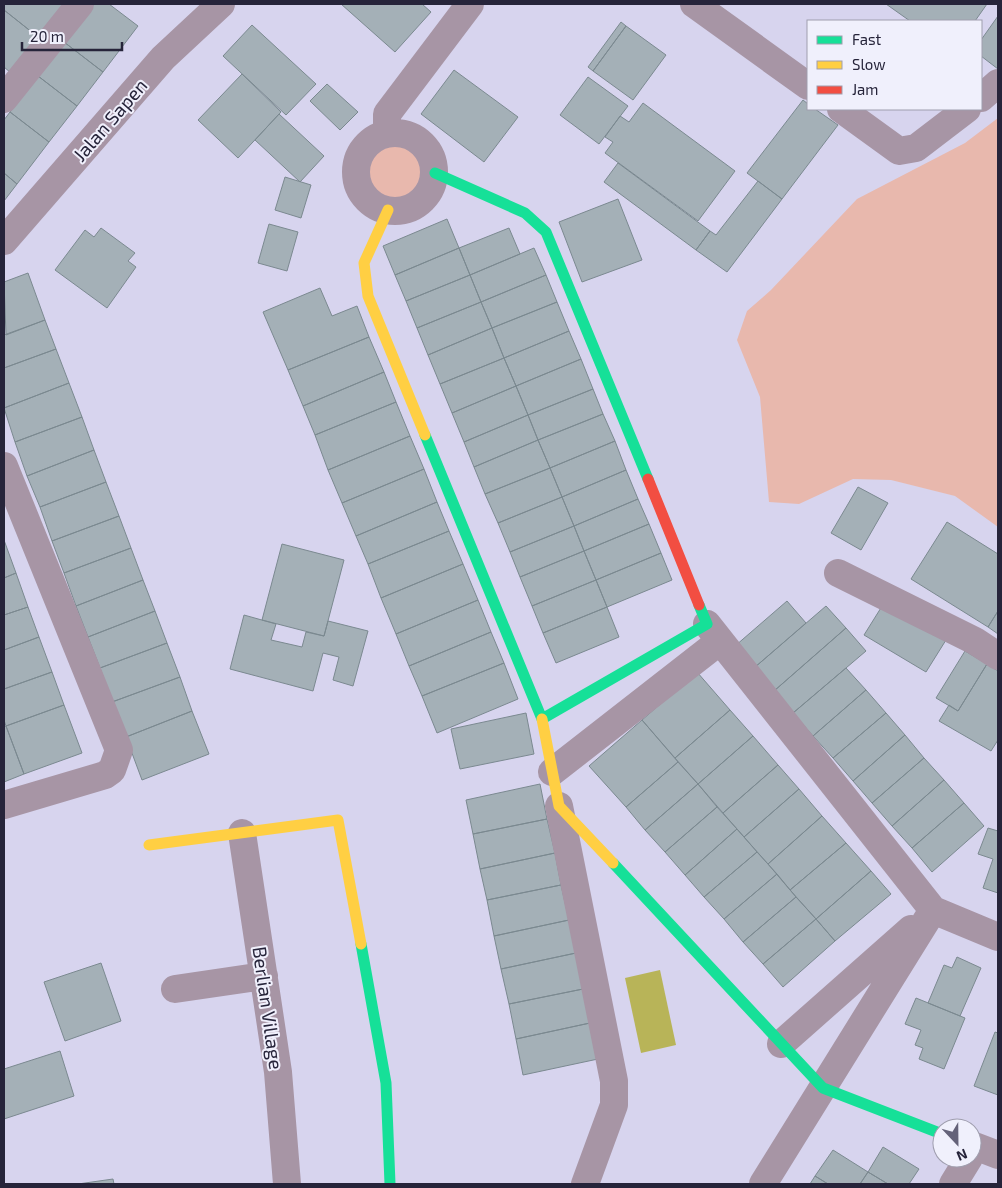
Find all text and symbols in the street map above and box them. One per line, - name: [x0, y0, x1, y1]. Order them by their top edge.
- scale bar: [22, 20, 122, 52]
- legend: [807, 20, 982, 110]
- text: 20 m: [30, 27, 64, 45]
- text: Fast: [852, 30, 882, 48]
- text: Slow: [852, 55, 886, 73]
- street label: Jalan Sapen: [68, 74, 152, 166]
- text: Jam: [852, 80, 878, 98]
- street label: Berlian Village: [248, 945, 289, 1071]
- north arrow: [932, 1118, 982, 1168]
- text: N: [954, 1146, 970, 1165]

